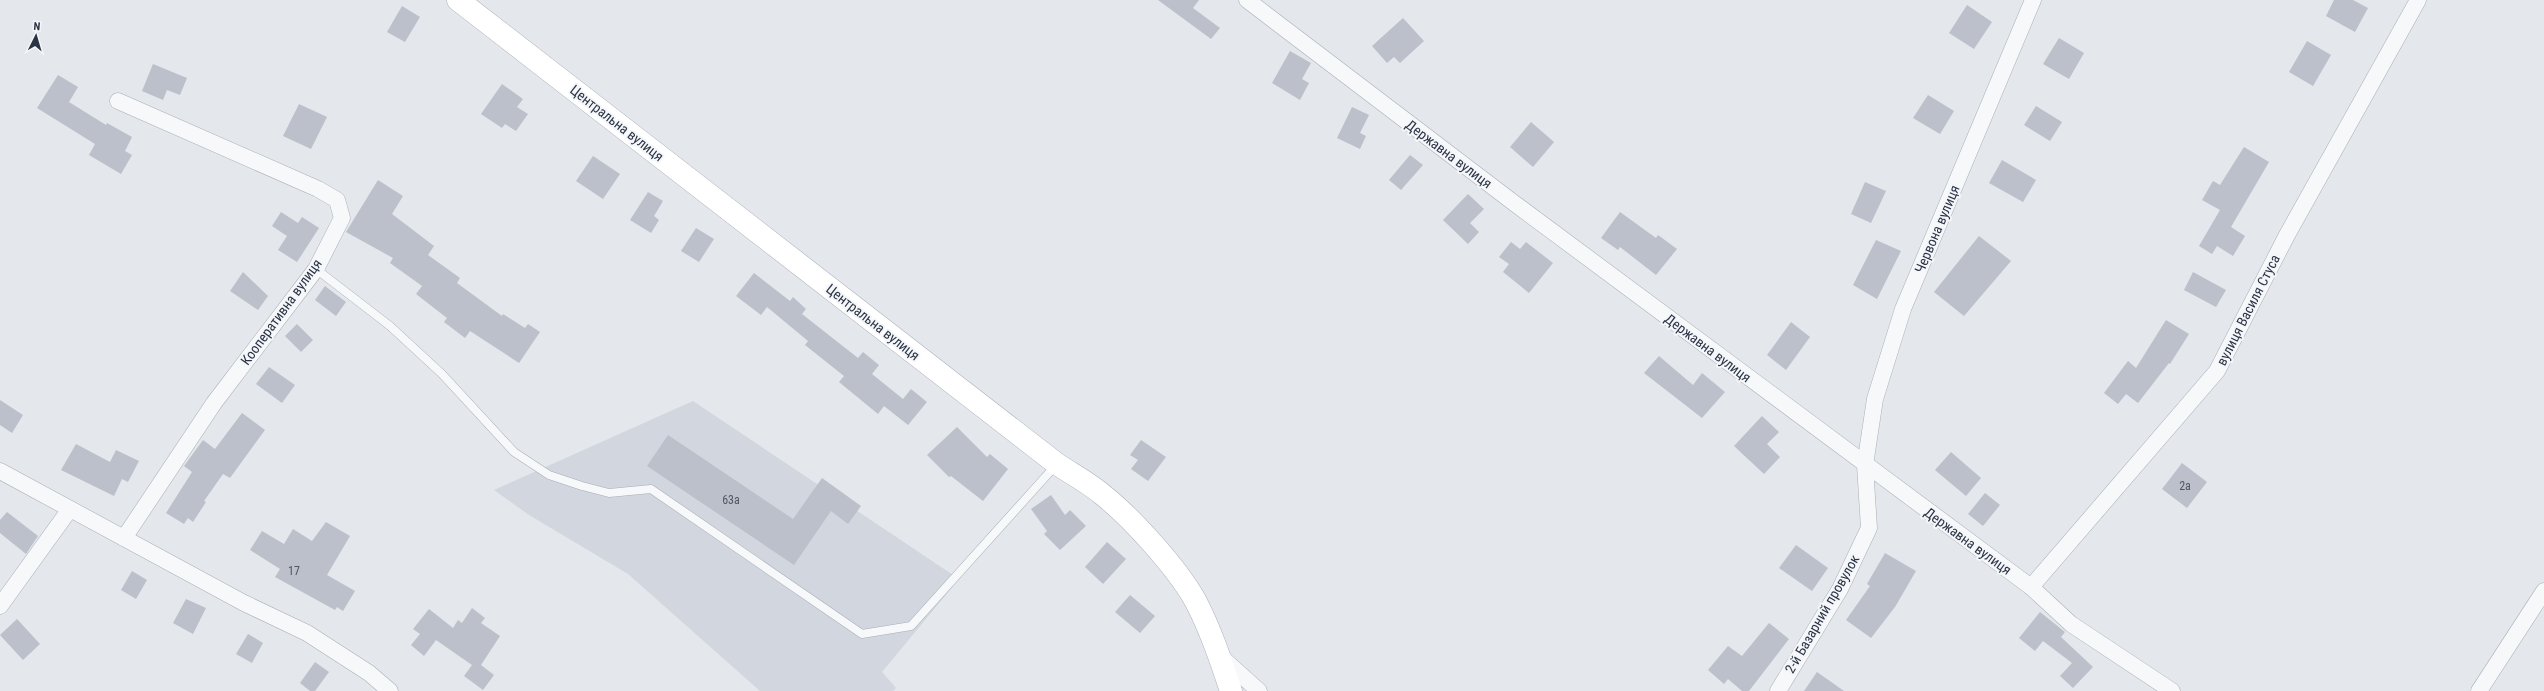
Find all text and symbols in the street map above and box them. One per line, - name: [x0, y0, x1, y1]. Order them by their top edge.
- north arrow: [16, 16, 56, 56]
- text: N: [33, 20, 41, 33]
- street label: Центральна вулиця: [567, 82, 667, 164]
- street label: Державна вулиця: [1403, 116, 1495, 192]
- street label: Червона вулиця: [1911, 183, 1963, 275]
- street label: вулиця Василя Стуса: [2213, 252, 2283, 368]
- street label: Кооперативна вулиця: [237, 256, 325, 368]
- street label: Центральна вулиця: [823, 281, 923, 363]
- street label: Державна вулиця: [1662, 310, 1754, 386]
- house number: 2а: [2179, 479, 2191, 493]
- house number: 63а: [722, 493, 740, 507]
- street label: Державна вулиця: [1921, 504, 2015, 578]
- street label: 2-й Базарний провулок: [1782, 552, 1863, 676]
- house number: 17: [288, 564, 300, 578]

